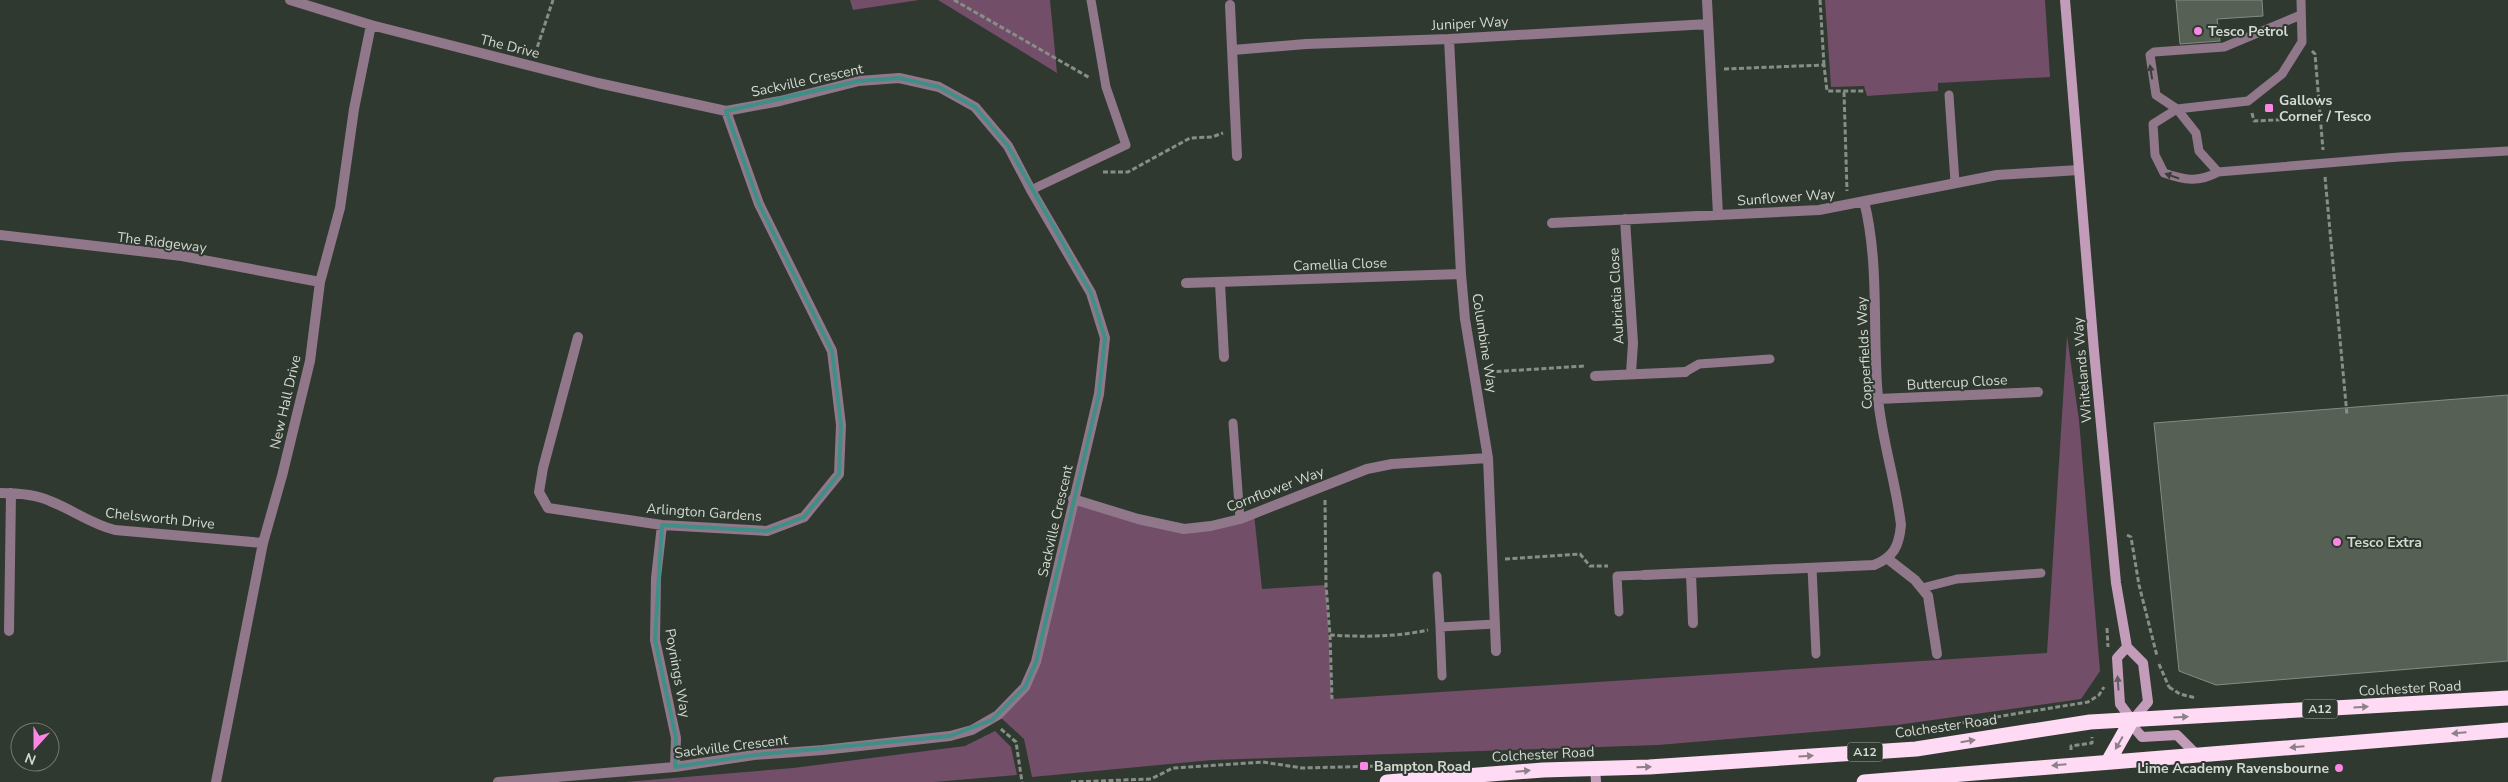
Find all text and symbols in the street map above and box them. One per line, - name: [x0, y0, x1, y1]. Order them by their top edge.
- street label: Juniper Way: [1430, 12, 1510, 35]
- place label: Tesco Petrol: [2208, 22, 2288, 41]
- marker: Tesco Petrol: [2192, 25, 2204, 37]
- street label: The Drive: [478, 30, 542, 63]
- street label: Sackville Crescent: [749, 59, 865, 102]
- one-way arrow: [2147, 64, 2155, 80]
- place label: Gallows Corner / Tesco: [2279, 91, 2371, 126]
- marker: Gallows Corner / Tesco: [2263, 102, 2275, 114]
- one-way arrow: [2164, 171, 2179, 179]
- street label: Sunflower Way: [1737, 185, 1836, 210]
- street label: The Ridgeway: [116, 228, 209, 258]
- street label: Aubrietia Close: [1604, 247, 1629, 345]
- street label: Camellia Close: [1293, 253, 1387, 276]
- street label: Columbine Way: [1467, 292, 1502, 395]
- street label: Copperfields Way: [1852, 295, 1877, 410]
- street label: Whitelands Way: [2068, 316, 2097, 424]
- street label: New Hall Drive: [265, 353, 306, 451]
- street label: Buttercup Close: [1906, 370, 2008, 395]
- street label: Cornflower Way: [1224, 462, 1327, 517]
- street label: Sackville Crescent: [1033, 463, 1078, 579]
- street label: Arlington Gardens: [646, 499, 763, 526]
- street label: Chelsworth Drive: [104, 503, 216, 534]
- place label: Tesco Extra: [2347, 533, 2422, 552]
- marker: Tesco Extra: [2331, 536, 2343, 548]
- street label: Poynings Way: [660, 627, 695, 720]
- one-way arrow: [2114, 675, 2122, 691]
- street label: Colchester Road: [2358, 676, 2462, 701]
- road number: A12: [2302, 700, 2338, 719]
- one-way arrow: [2353, 702, 2369, 710]
- street label: Colchester Road: [1894, 710, 1998, 743]
- one-way arrow: [2173, 713, 2189, 721]
- north arrow: [10, 722, 60, 772]
- street label: Sackville Crescent: [673, 730, 789, 763]
- one-way arrow: [2451, 730, 2467, 738]
- one-way arrow: [2115, 735, 2123, 750]
- one-way arrow: [1960, 736, 1976, 744]
- street label: Colchester Road: [1491, 742, 1595, 767]
- road number: A12: [1848, 742, 1882, 762]
- one-way arrow: [2289, 743, 2305, 751]
- text: N: [22, 748, 39, 769]
- one-way arrow: [1799, 751, 1815, 759]
- place label: Bampton Road: [1374, 757, 1471, 776]
- place label: Lime Academy Ravensbourne: [2137, 759, 2329, 778]
- marker: Bampton Road: [1358, 760, 1370, 772]
- one-way arrow: [2051, 761, 2067, 769]
- one-way arrow: [1636, 762, 1652, 770]
- marker: Lime Academy Ravensbourne: [2333, 762, 2345, 774]
- one-way arrow: [1515, 767, 1531, 775]

